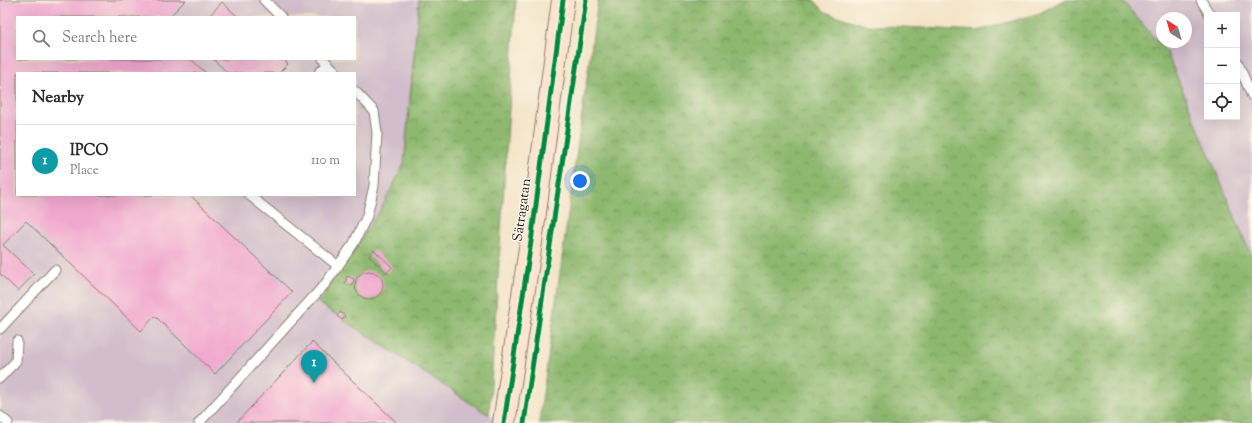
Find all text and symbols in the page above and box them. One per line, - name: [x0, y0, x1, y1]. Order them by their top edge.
- north arrow: [1156, 12, 1192, 48]
- map controls: [1204, 12, 1240, 120]
- button: +: [1204, 12, 1240, 48]
- search box: [16, 16, 356, 60]
- icon: search: [30, 27, 52, 49]
- text: Search here: [62, 28, 137, 49]
- button: −: [1204, 48, 1240, 84]
- button: locate: [1204, 84, 1240, 120]
- text: Nearby: [32, 86, 84, 110]
- text: IPCO: [70, 141, 108, 162]
- text: 1: [43, 152, 47, 170]
- text: 110 m: [311, 152, 340, 170]
- text: Place: [70, 162, 99, 180]
- your location: [570, 171, 590, 191]
- street label: Sätragatan: [509, 177, 537, 243]
- pin: 1: [301, 350, 327, 383]

